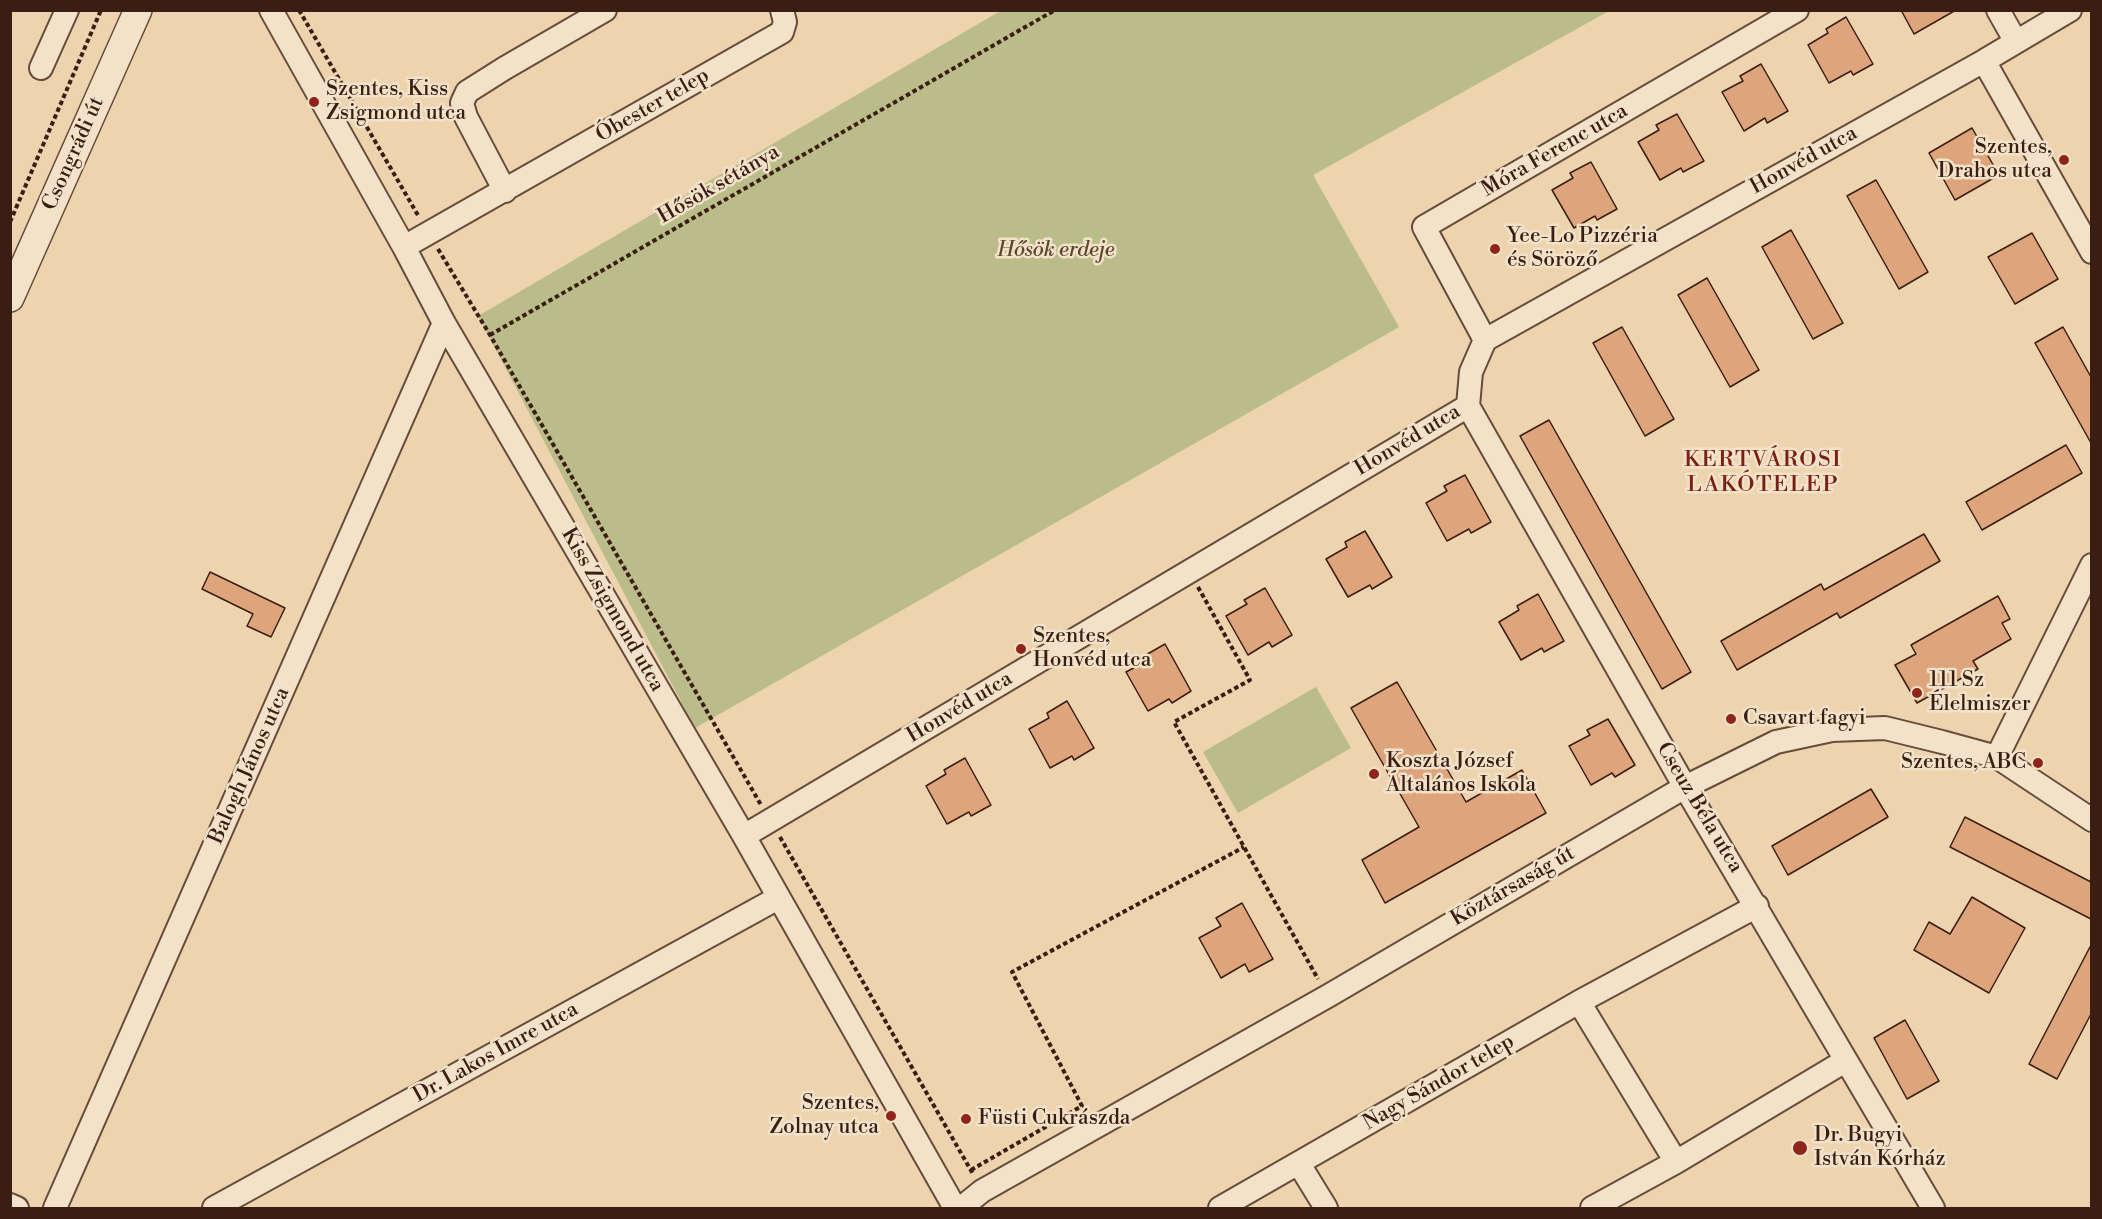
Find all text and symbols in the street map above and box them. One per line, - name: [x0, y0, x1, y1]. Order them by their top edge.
- street label: Óbester telep: [592, 63, 714, 149]
- place label: Szentes, Kiss Zsigmond utca: [326, 77, 466, 127]
- street label: Csongrádi út: [38, 93, 110, 215]
- marker: Szentes, Kiss Zsigmond utca: [307, 95, 321, 109]
- street label: Móra Ferenc utca: [1477, 99, 1633, 203]
- street label: Honvéd utca: [1746, 121, 1862, 201]
- place label: Szentes, Drahos utca: [1938, 135, 2052, 185]
- street label: Hősök sétánya: [654, 140, 784, 230]
- marker: Szentes, Drahos utca: [2057, 153, 2071, 167]
- place label: Yee-Lo Pizzéria és Söröző: [1507, 224, 1658, 274]
- park label: Hősök erdeje: [997, 238, 1115, 264]
- marker: Yee-Lo Pizzéria és Söröző: [1488, 242, 1502, 256]
- street label: Honvéd utca: [1351, 400, 1465, 482]
- district label: KERTVÁROSI LAKÓTELEP: [1684, 448, 1842, 500]
- street label: Kiss Zsigmond utca: [555, 524, 669, 696]
- place label: Szentes, Honvéd utca: [1033, 624, 1151, 674]
- marker: Szentes, Honvéd utca: [1014, 642, 1028, 656]
- street label: Honvéd utca: [903, 667, 1017, 749]
- place label: 111 Sz Élelmiszer: [1929, 668, 2031, 718]
- street label: Balogh János utca: [204, 684, 296, 848]
- marker: 111 Sz Élelmiszer: [1910, 686, 1924, 700]
- place label: Csavart fagyi: [1743, 706, 1866, 732]
- marker: Csavart fagyi: [1724, 712, 1738, 726]
- street label: Cseuz Béla utca: [1650, 738, 1748, 878]
- place label: Koszta József Általános Iskola: [1386, 749, 1536, 799]
- place label: Szentes, ABC: [1901, 750, 2026, 776]
- marker: Szentes, ABC: [2031, 756, 2045, 770]
- marker: Koszta József Általános Iskola: [1367, 767, 1381, 781]
- street label: Köztársaság út: [1447, 841, 1579, 933]
- street label: Dr. Lakos Imre utca: [409, 997, 583, 1109]
- street label: Nagy Sándor telep: [1359, 1029, 1519, 1137]
- place label: Szentes, Zolnay utca: [769, 1091, 879, 1141]
- place label: Füsti Cukrászda: [978, 1106, 1130, 1132]
- marker: Szentes, Zolnay utca: [884, 1109, 898, 1123]
- marker: Füsti Cukrászda: [959, 1112, 973, 1126]
- place label: Dr. Bugyi István Kórház: [1814, 1123, 1946, 1173]
- marker: Dr. Bugyi István Kórház: [1791, 1139, 1809, 1157]

